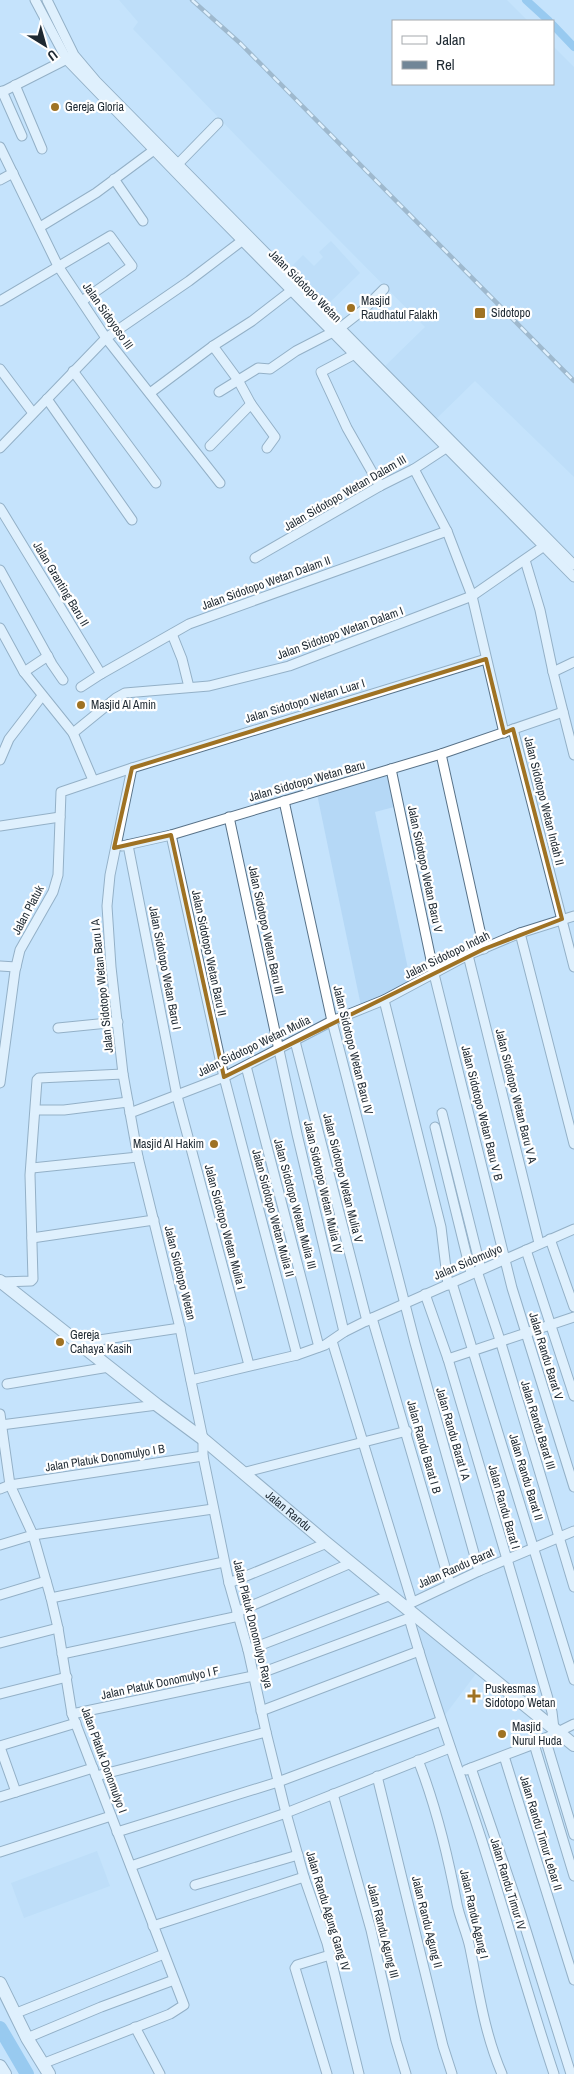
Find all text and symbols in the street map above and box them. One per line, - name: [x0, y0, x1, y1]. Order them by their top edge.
- north arrow: [20, 20, 70, 70]
- legend: [392, 20, 554, 85]
- text: Jalan: [436, 29, 465, 50]
- text: U: [44, 46, 62, 65]
- text: Rel: [436, 54, 454, 75]
- place label: Gereja Gloria: [65, 99, 125, 115]
- marker: Gereja Gloria: [49, 101, 61, 113]
- street label: Jalan Sidotopo Wetan: [265, 246, 345, 326]
- street label: Jalan Sidoyoso III: [79, 279, 137, 353]
- place label: Masjid Raudhatul Falakh: [361, 293, 438, 323]
- marker: Masjid Raudhatul Falakh: [345, 302, 357, 314]
- place label: Sidotopo: [491, 305, 530, 321]
- marker: Sidotopo: [473, 306, 487, 320]
- street label: Jalan Sidotopo Wetan Dalam III: [281, 451, 409, 535]
- street label: Jalan Granting Baru II: [29, 539, 93, 629]
- street label: Jalan Sidotopo Wetan Dalam II: [199, 552, 333, 614]
- street label: Jalan Sidotopo Wetan Dalam I: [275, 603, 405, 663]
- street label: Jalan Sidotopo Wetan Luar I: [243, 675, 367, 727]
- place label: Masjid Al Amin: [91, 697, 156, 713]
- marker: Masjid Al Amin: [75, 699, 87, 711]
- street label: Jalan Sidotopo Wetan Indah II: [520, 735, 568, 867]
- street label: Jalan Sidotopo Wetan Baru: [247, 757, 367, 805]
- street label: Jalan Sidotopo Wetan Baru V: [404, 804, 446, 934]
- street label: Jalan Sidotopo Wetan Baru III: [245, 864, 287, 996]
- street label: Jalan Platuk: [8, 883, 48, 937]
- street label: Jalan Sidotopo Wetan Baru II: [188, 889, 230, 1017]
- street label: Jalan Sidotopo Wetan Baru I: [145, 905, 185, 1031]
- street label: Jalan Sidotopo Wetan Baru I A: [87, 918, 117, 1054]
- street label: Jalan Sidotopo Indah: [402, 927, 492, 983]
- street label: Jalan Sidotopo Wetan Baru IV: [329, 984, 377, 1117]
- street label: Jalan Sidotopo Wetan Mulia: [195, 1012, 313, 1080]
- street label: Jalan Sidotopo Wetan Baru V A: [492, 1027, 541, 1165]
- street label: Jalan Sidotopo Wetan Baru V B: [457, 1044, 507, 1183]
- street label: Jalan Sidotopo Wetan Mulia V: [319, 1112, 367, 1245]
- street label: Jalan Sidotopo Wetan Mulia IV: [300, 1119, 346, 1255]
- place label: Masjid Al Hakim: [133, 1136, 204, 1152]
- street label: Jalan Sidotopo Wetan Mulia III: [271, 1137, 319, 1271]
- marker: Masjid Al Hakim: [208, 1138, 220, 1150]
- street label: Jalan Sidotopo Wetan Mulia II: [249, 1148, 297, 1278]
- street label: Jalan Sidotopo Wetan Mulia I: [201, 1163, 249, 1291]
- street label: Jalan Sidotopo Wetan: [161, 1224, 199, 1322]
- street label: Jalan Sidomulyo: [431, 1240, 505, 1284]
- street label: Jalan Randu Barat V: [525, 1310, 567, 1402]
- place label: Gereja Cahaya Kasih: [70, 1327, 132, 1357]
- marker: Gereja Cahaya Kasih: [54, 1336, 66, 1348]
- street label: Jalan Randu Barat III: [517, 1378, 559, 1472]
- street label: Jalan Randu Barat I A: [432, 1386, 474, 1483]
- street label: Jalan Randu Barat I B: [403, 1399, 445, 1496]
- street label: Jalan Randu Barat II: [505, 1432, 547, 1522]
- street label: Jalan Platuk Donomulyo I B: [44, 1441, 166, 1475]
- street label: Jalan Randu Barat I: [484, 1463, 524, 1551]
- street label: Jalan Randu: [262, 1487, 315, 1535]
- street label: Jalan Randu Barat: [416, 1544, 497, 1592]
- street label: Jalan Platuk Donomulyo Raya: [229, 1558, 277, 1690]
- street label: Jalan Platuk Donomulyo I F: [99, 1663, 221, 1703]
- place label: Puskesmas Sidotopo Wetan: [485, 1681, 555, 1711]
- marker: Puskesmas Sidotopo Wetan: [467, 1689, 481, 1703]
- street label: Jalan Platuk Donomulyo I: [77, 1705, 131, 1815]
- place label: Masjid Nurul Huda: [512, 1719, 562, 1749]
- marker: Masjid Nurul Huda: [496, 1728, 508, 1740]
- street label: Jalan Randu Timur Lebar II: [516, 1774, 566, 1892]
- street label: Jalan Randu Timur IV: [486, 1836, 530, 1932]
- street label: Jalan Randu Agung Gang IV: [302, 1849, 354, 1973]
- street label: Jalan Randu Agung I: [456, 1868, 492, 1960]
- street label: Jalan Randu Agung II: [408, 1874, 446, 1970]
- street label: Jalan Randu Agung III: [364, 1882, 402, 1980]

